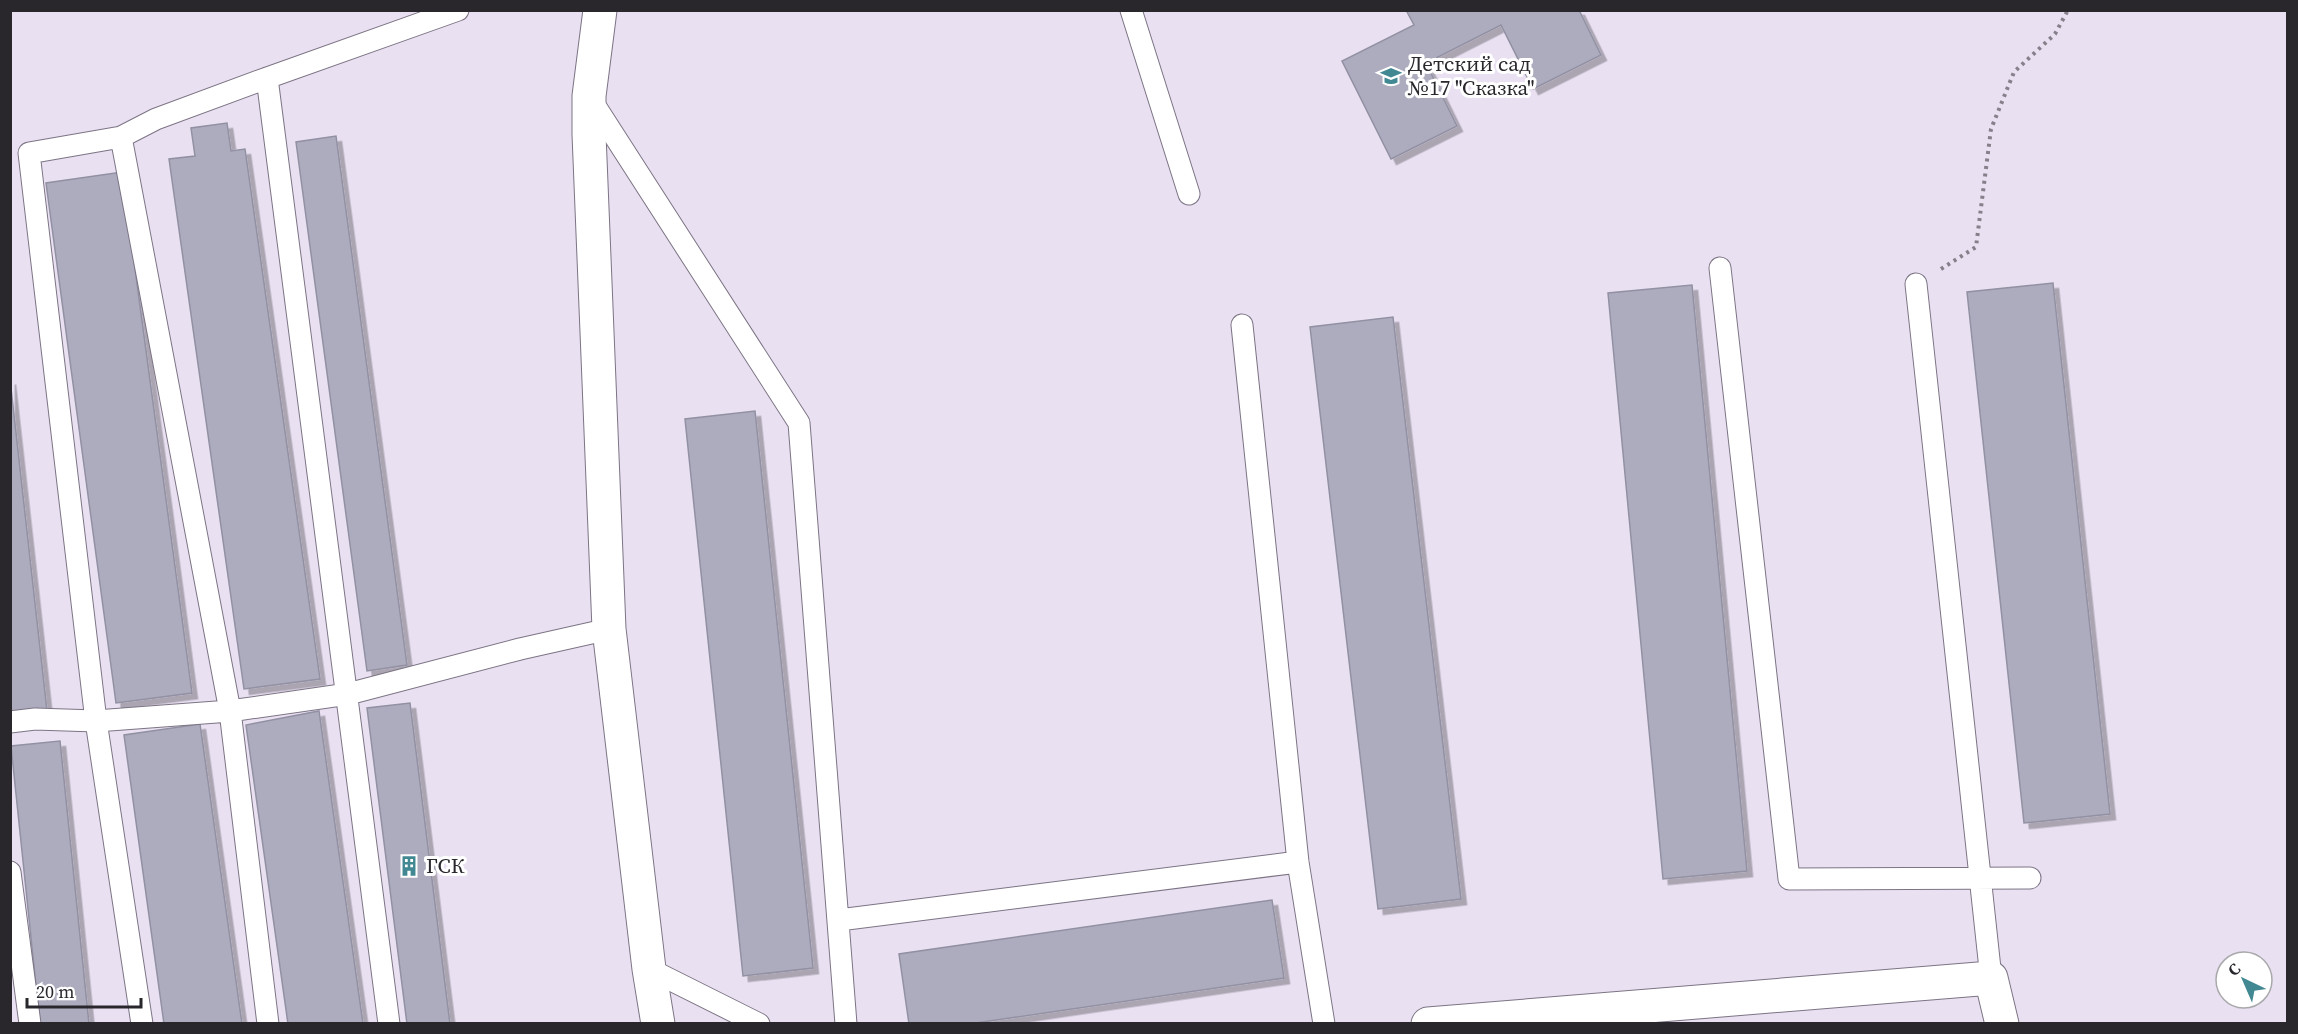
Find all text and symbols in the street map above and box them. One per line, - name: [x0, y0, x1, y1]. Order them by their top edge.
- place label: Детский сад №17 "Сказка": [1407, 49, 1534, 102]
- school or university icon: Детский сад №17 "Сказка": [1379, 64, 1403, 88]
- place label: ГСК: [426, 851, 465, 880]
- building icon: ГСК: [397, 854, 421, 878]
- north arrow: [2214, 950, 2274, 1010]
- text: С: [2222, 958, 2245, 981]
- scale bar: [27, 971, 141, 1009]
- text: 20 m: [36, 979, 74, 1004]

